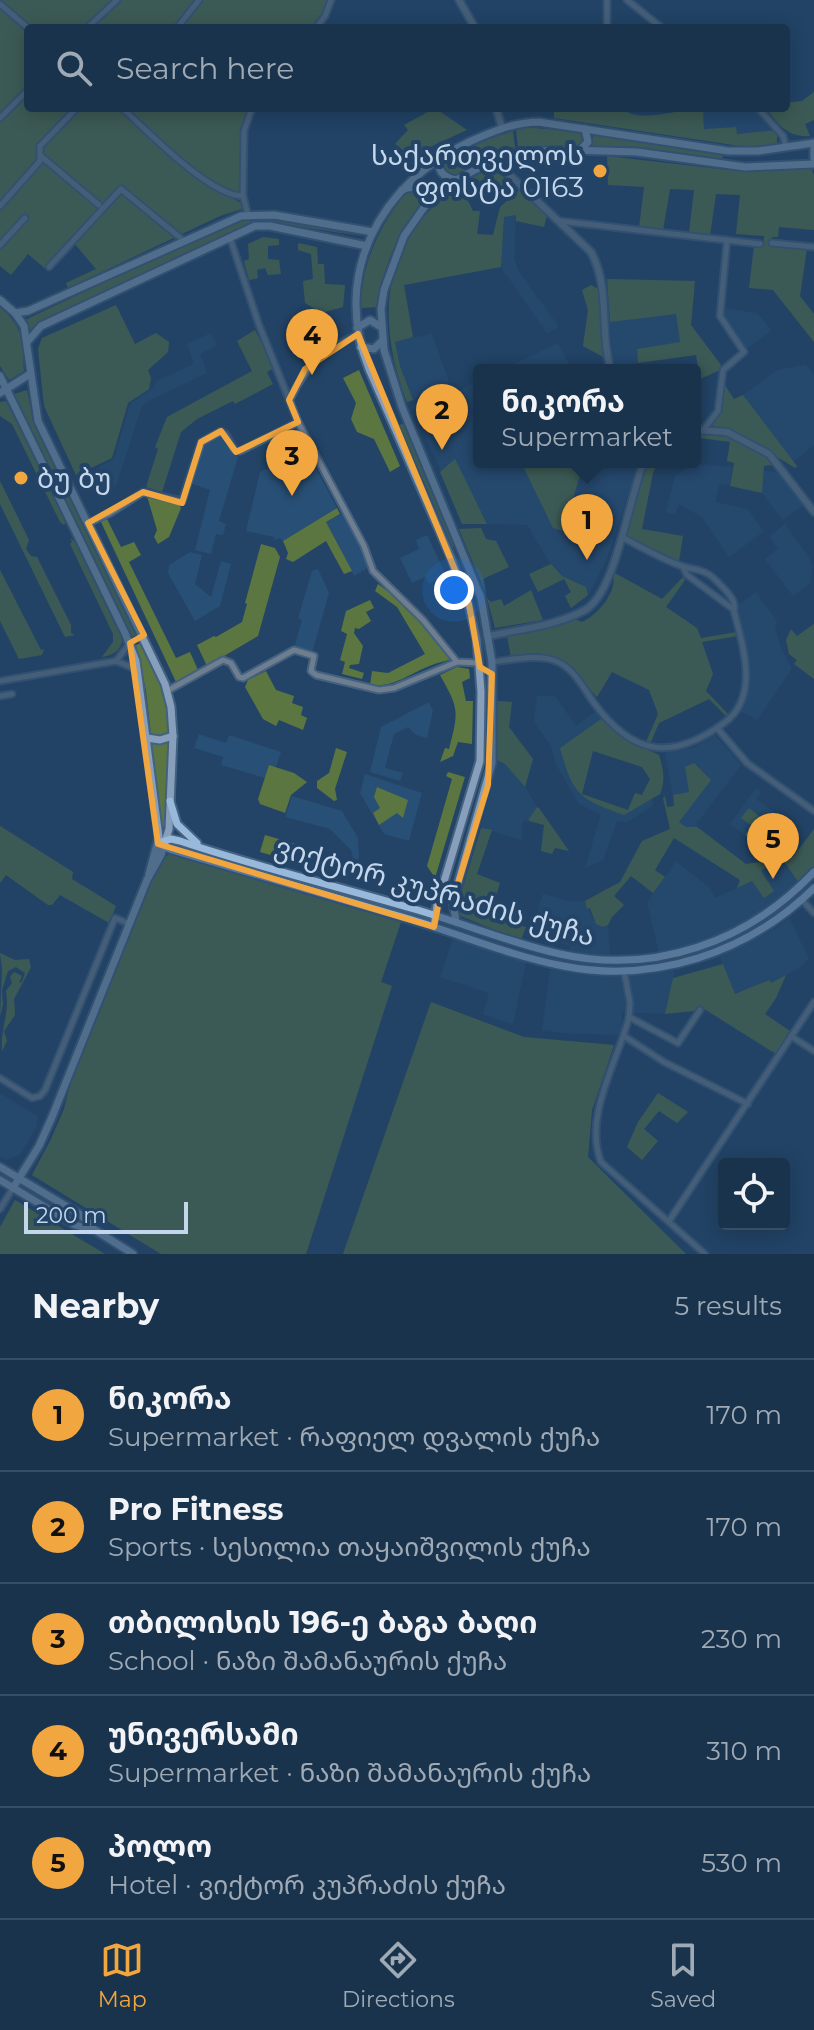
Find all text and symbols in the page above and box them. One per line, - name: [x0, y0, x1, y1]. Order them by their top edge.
- search box: [24, 24, 790, 112]
- icon: search: [52, 46, 96, 90]
- text: Search here: [116, 50, 294, 87]
- place label: საქართველოს ფოსტა 0163: [371, 138, 584, 204]
- marker: საქართველოს ფოსტა 0163: [591, 162, 609, 180]
- pin: 4: [286, 309, 338, 375]
- popup: [473, 364, 701, 468]
- text: ნიკორა: [501, 383, 625, 420]
- pin: 2: [416, 384, 468, 450]
- text: Supermarket: [501, 421, 673, 453]
- pin: 3: [266, 430, 318, 496]
- place label: ბუ ბუ: [37, 461, 112, 495]
- marker: ბუ ბუ: [12, 469, 30, 487]
- pin: 1: [561, 494, 613, 560]
- your location: [434, 570, 474, 610]
- pin: 5: [747, 813, 799, 879]
- street label: ვიქტორ კუპრაძის ქუჩა: [271, 829, 599, 953]
- map controls: [718, 1158, 790, 1230]
- button: locate: [718, 1158, 790, 1230]
- scale bar: [24, 1198, 188, 1234]
- text: 200 m: [36, 1202, 107, 1229]
- text: Nearby: [32, 1285, 159, 1327]
- text: 5 results: [675, 1290, 782, 1322]
- text: ნიკორა: [108, 1380, 232, 1417]
- text: 1: [53, 1399, 63, 1431]
- text: 170 m: [706, 1399, 782, 1431]
- text: Supermarket · რაფიელ დვალის ქუჩა: [108, 1421, 600, 1453]
- text: Pro Fitness: [108, 1491, 283, 1528]
- text: 2: [50, 1511, 66, 1543]
- text: 170 m: [706, 1511, 782, 1543]
- text: Sports · სესილია თაყაიშვილის ქუჩა: [108, 1531, 591, 1563]
- text: თბილისის 196-ე ბაგა ბაღი: [108, 1604, 537, 1641]
- text: 3: [50, 1623, 66, 1655]
- text: 230 m: [701, 1623, 782, 1655]
- text: School · ნაზი შამანაურის ქუჩა: [108, 1645, 507, 1677]
- text: უნივერსამი: [108, 1716, 299, 1753]
- text: 4: [49, 1735, 67, 1767]
- text: 310 m: [706, 1735, 782, 1767]
- text: Supermarket · ნაზი შამანაურის ქუჩა: [108, 1757, 591, 1789]
- text: პოლო: [108, 1828, 212, 1865]
- text: 5: [50, 1847, 66, 1879]
- text: 530 m: [701, 1847, 782, 1879]
- text: Hotel · ვიქტორ კუპრაძის ქუჩა: [108, 1869, 506, 1901]
- tab: Map: [98, 1938, 147, 2013]
- tab: Directions: [342, 1938, 455, 2013]
- tab: Saved: [650, 1938, 716, 2013]

